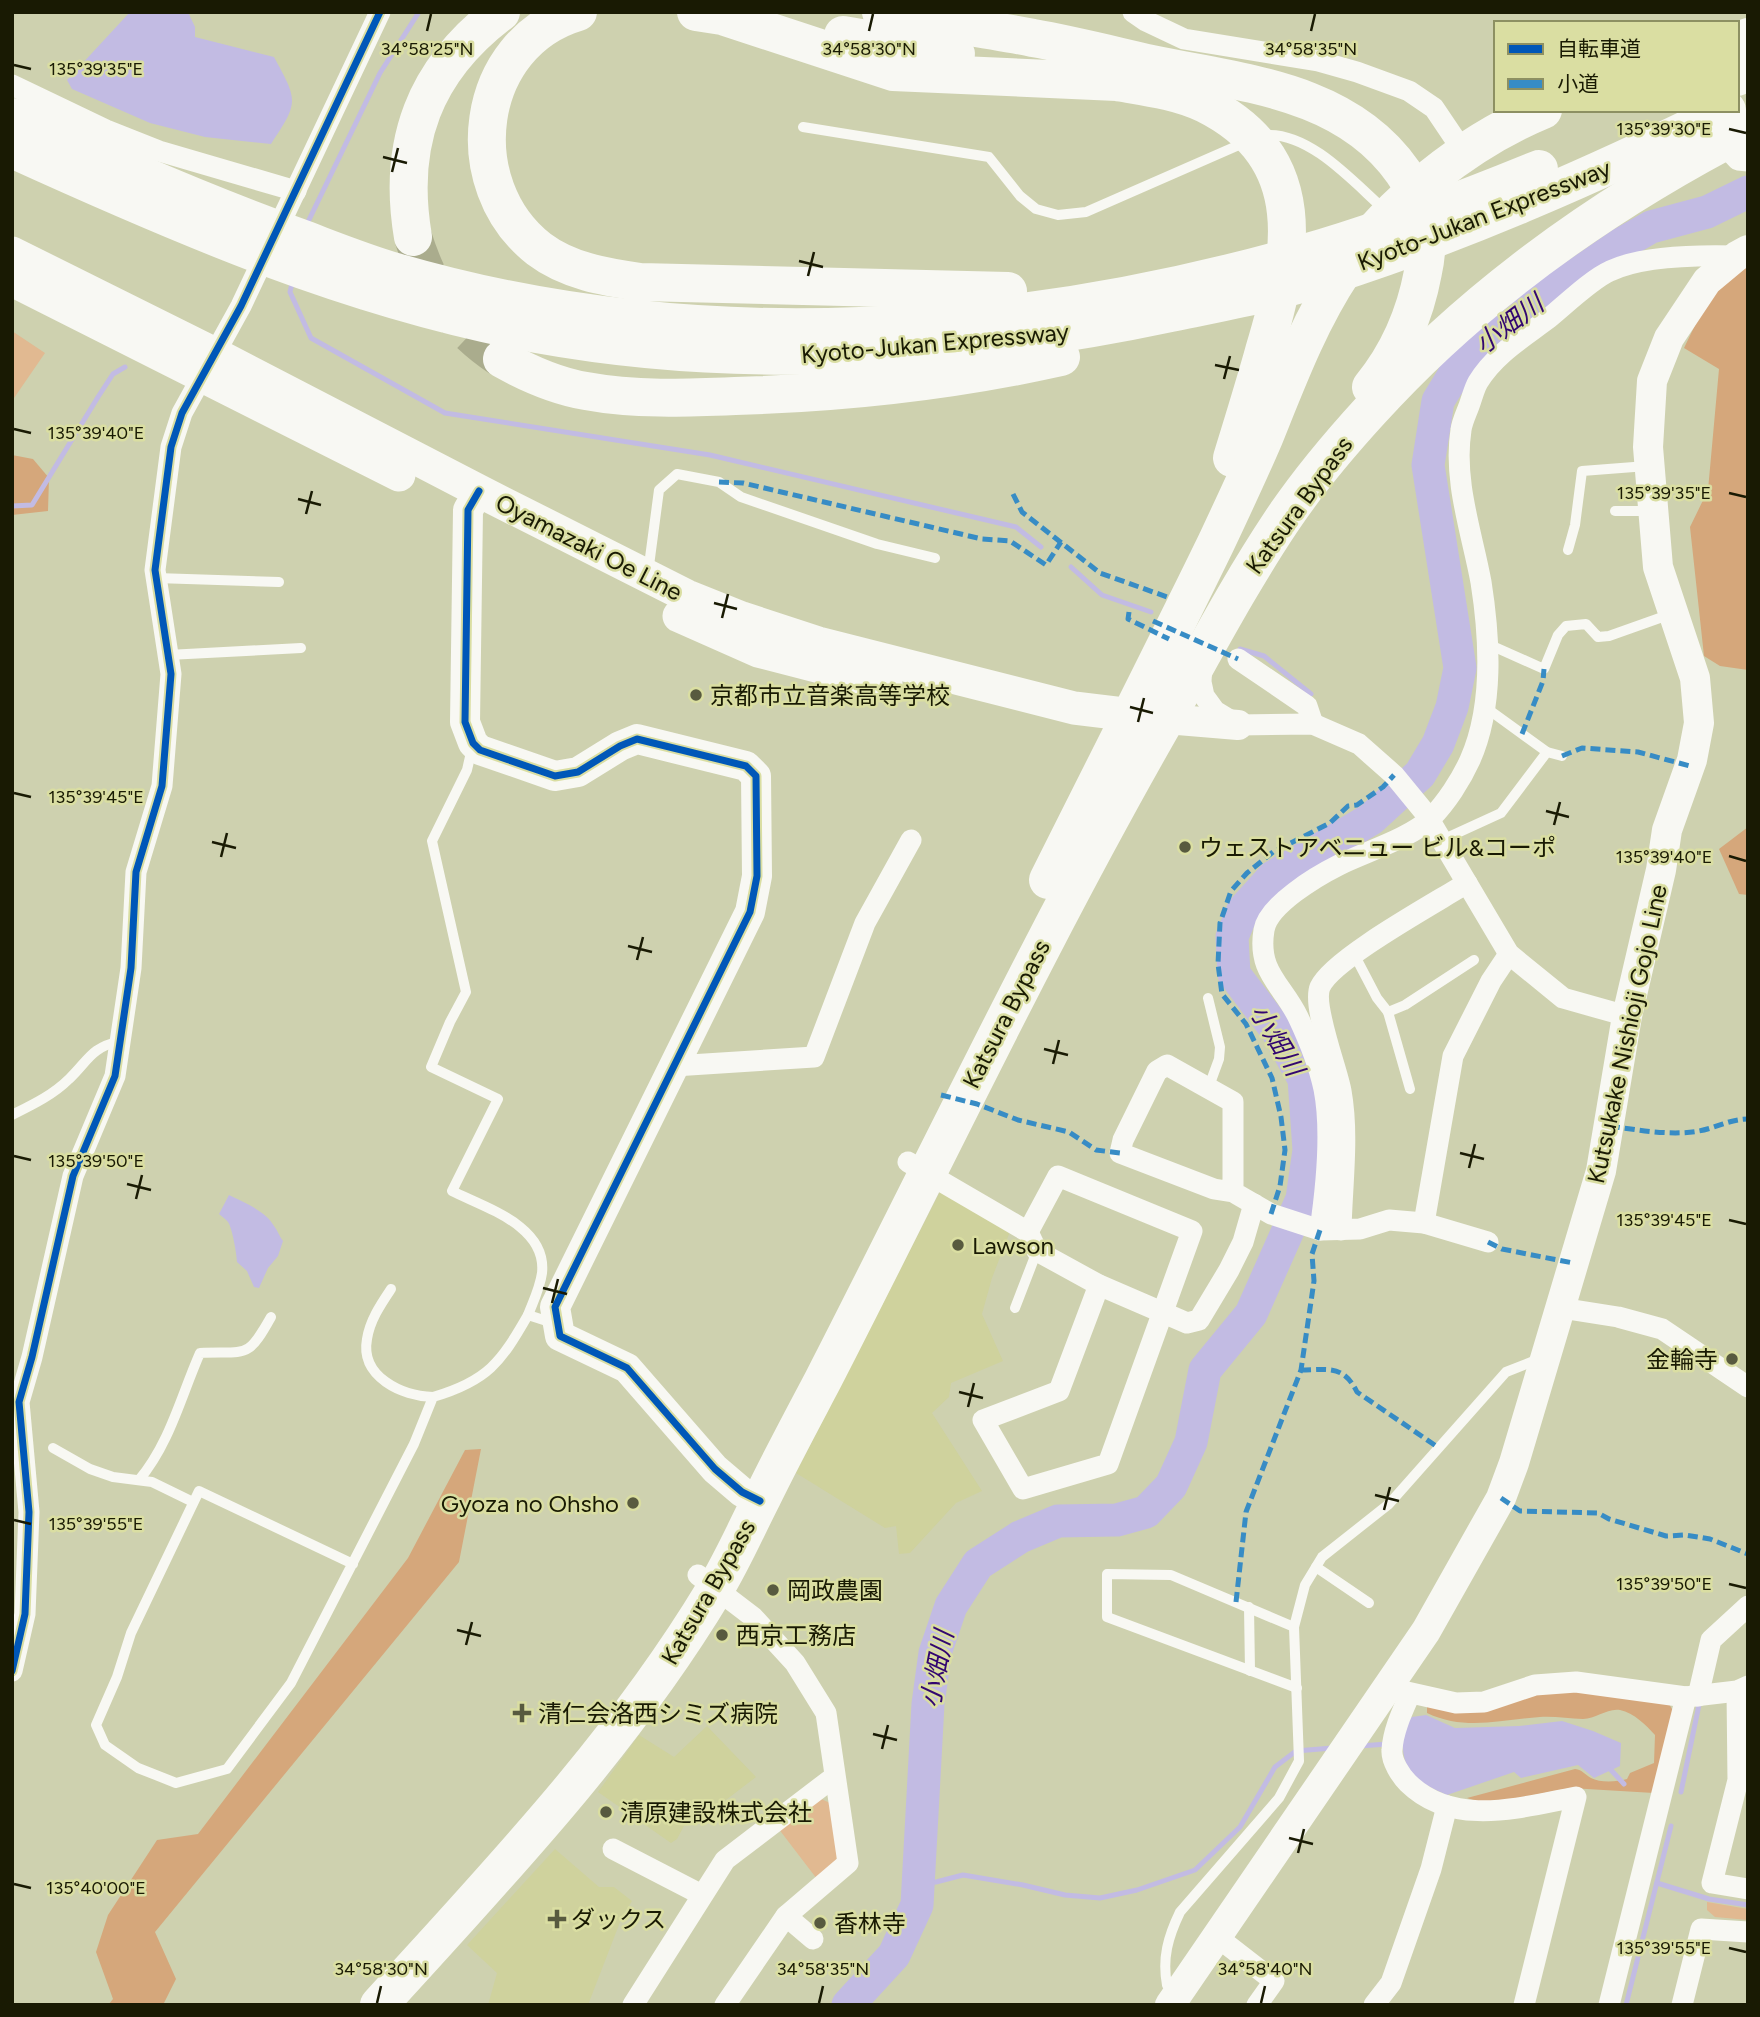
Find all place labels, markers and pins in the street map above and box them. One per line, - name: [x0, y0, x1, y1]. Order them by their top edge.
- place label: 京都市立音楽高等学校: [710, 681, 950, 710]
- marker: 京都市立音楽高等学校: [688, 687, 704, 703]
- place label: ウェストアベニュー ビル&コーポ: [1199, 833, 1556, 862]
- marker: ウェストアベニュー ビル&コーポ: [1177, 839, 1193, 855]
- place label: Lawson: [972, 1231, 1054, 1260]
- marker: Lawson: [950, 1237, 966, 1253]
- place label: 金輪寺: [1646, 1345, 1718, 1374]
- marker: 金輪寺: [1724, 1351, 1740, 1367]
- place label: Gyoza no Ohsho: [441, 1489, 619, 1518]
- marker: Gyoza no Ohsho: [625, 1495, 641, 1511]
- place label: 岡政農園: [787, 1576, 883, 1605]
- marker: 岡政農園: [765, 1582, 781, 1598]
- place label: 西京工務店: [736, 1621, 856, 1650]
- marker: 西京工務店: [714, 1627, 730, 1643]
- place label: 清仁会洛西シミズ病院: [538, 1699, 778, 1728]
- marker: 清仁会洛西シミズ病院: [512, 1703, 532, 1723]
- place label: 清原建設株式会社: [620, 1798, 812, 1827]
- marker: 清原建設株式会社: [598, 1804, 614, 1820]
- place label: ダックス: [571, 1905, 666, 1934]
- place label: 香林寺: [834, 1909, 906, 1938]
- marker: ダックス: [549, 1911, 565, 1927]
- marker: 香林寺: [812, 1915, 828, 1931]

